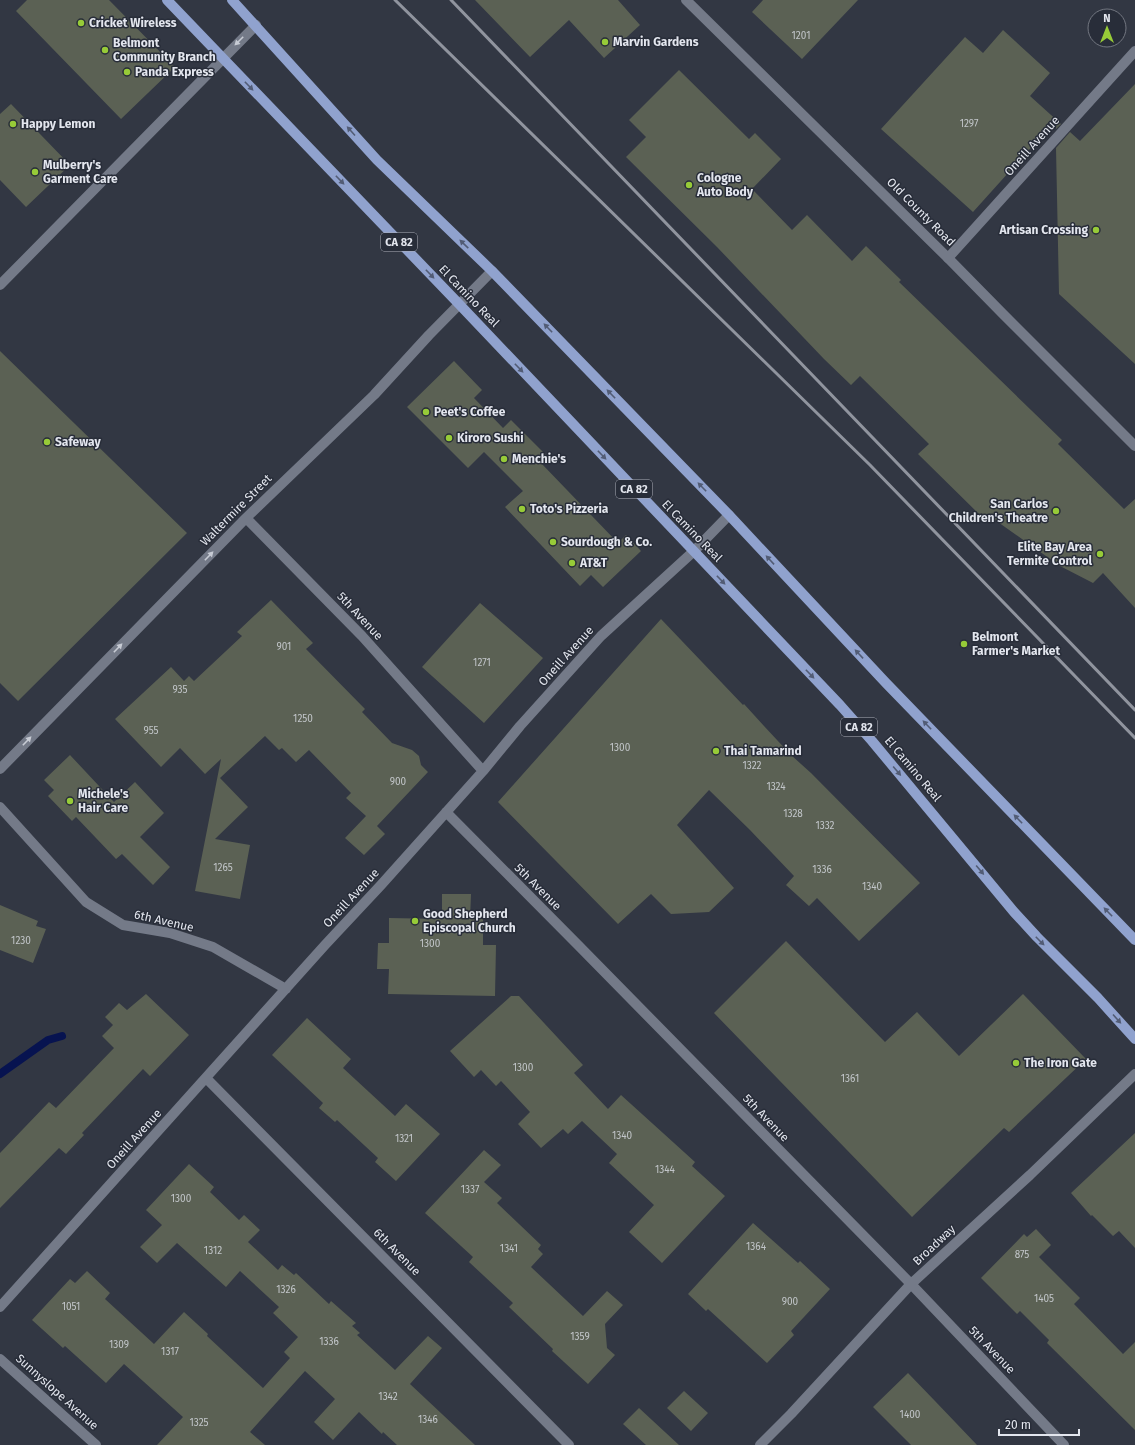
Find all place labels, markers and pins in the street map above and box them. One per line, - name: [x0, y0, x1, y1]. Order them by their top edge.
- place label: Cricket Wireless: [89, 16, 177, 30]
- marker: Cricket Wireless: [76, 18, 86, 28]
- place label: Marvin Gardens: [613, 35, 699, 49]
- place label: Belmont Community Branch: [113, 36, 216, 64]
- marker: Marvin Gardens: [600, 37, 610, 47]
- marker: Belmont Community Branch: [100, 45, 110, 55]
- place label: Panda Express: [135, 65, 214, 79]
- marker: Panda Express: [122, 67, 132, 77]
- place label: Happy Lemon: [21, 117, 95, 131]
- marker: Happy Lemon: [8, 119, 18, 129]
- place label: Mulberry's Garment Care: [43, 158, 118, 186]
- marker: Mulberry's Garment Care: [30, 167, 40, 177]
- place label: Cologne Auto Body: [696, 171, 754, 199]
- marker: Cologne Auto Body: [684, 180, 694, 190]
- place label: Artisan Crossing: [998, 223, 1088, 237]
- marker: Artisan Crossing: [1091, 225, 1101, 235]
- place label: Peet's Coffee: [434, 405, 506, 419]
- marker: Peet's Coffee: [421, 407, 431, 417]
- place label: Kiroro Sushi: [457, 431, 524, 445]
- marker: Kiroro Sushi: [444, 433, 454, 443]
- place label: Safeway: [55, 435, 101, 449]
- marker: Safeway: [42, 437, 52, 447]
- place label: Menchie's: [512, 452, 566, 466]
- marker: Menchie's: [499, 454, 509, 464]
- place label: San Carlos Children's Theatre: [949, 497, 1048, 525]
- place label: Toto's Pizzeria: [530, 502, 609, 516]
- marker: Toto's Pizzeria: [517, 504, 527, 514]
- marker: San Carlos Children's Theatre: [1051, 506, 1061, 516]
- place label: Sourdough & Co.: [561, 535, 652, 549]
- marker: Sourdough & Co.: [548, 537, 558, 547]
- place label: Elite Bay Area Termite Control: [1007, 540, 1092, 568]
- marker: Elite Bay Area Termite Control: [1095, 549, 1105, 559]
- place label: AT&T: [579, 556, 608, 570]
- marker: AT&T: [567, 558, 577, 568]
- place label: Belmont Farmer's Market: [972, 630, 1060, 658]
- marker: Belmont Farmer's Market: [959, 639, 969, 649]
- place label: Thai Tamarind: [724, 744, 802, 758]
- marker: Thai Tamarind: [711, 746, 721, 756]
- place label: Michele's Hair Care: [78, 787, 129, 815]
- marker: Michele's Hair Care: [65, 796, 75, 806]
- place label: Good Shepherd Episcopal Church: [423, 907, 516, 935]
- marker: Good Shepherd Episcopal Church: [410, 916, 420, 926]
- place label: The Iron Gate: [1024, 1056, 1097, 1070]
- marker: The Iron Gate: [1011, 1058, 1021, 1068]

